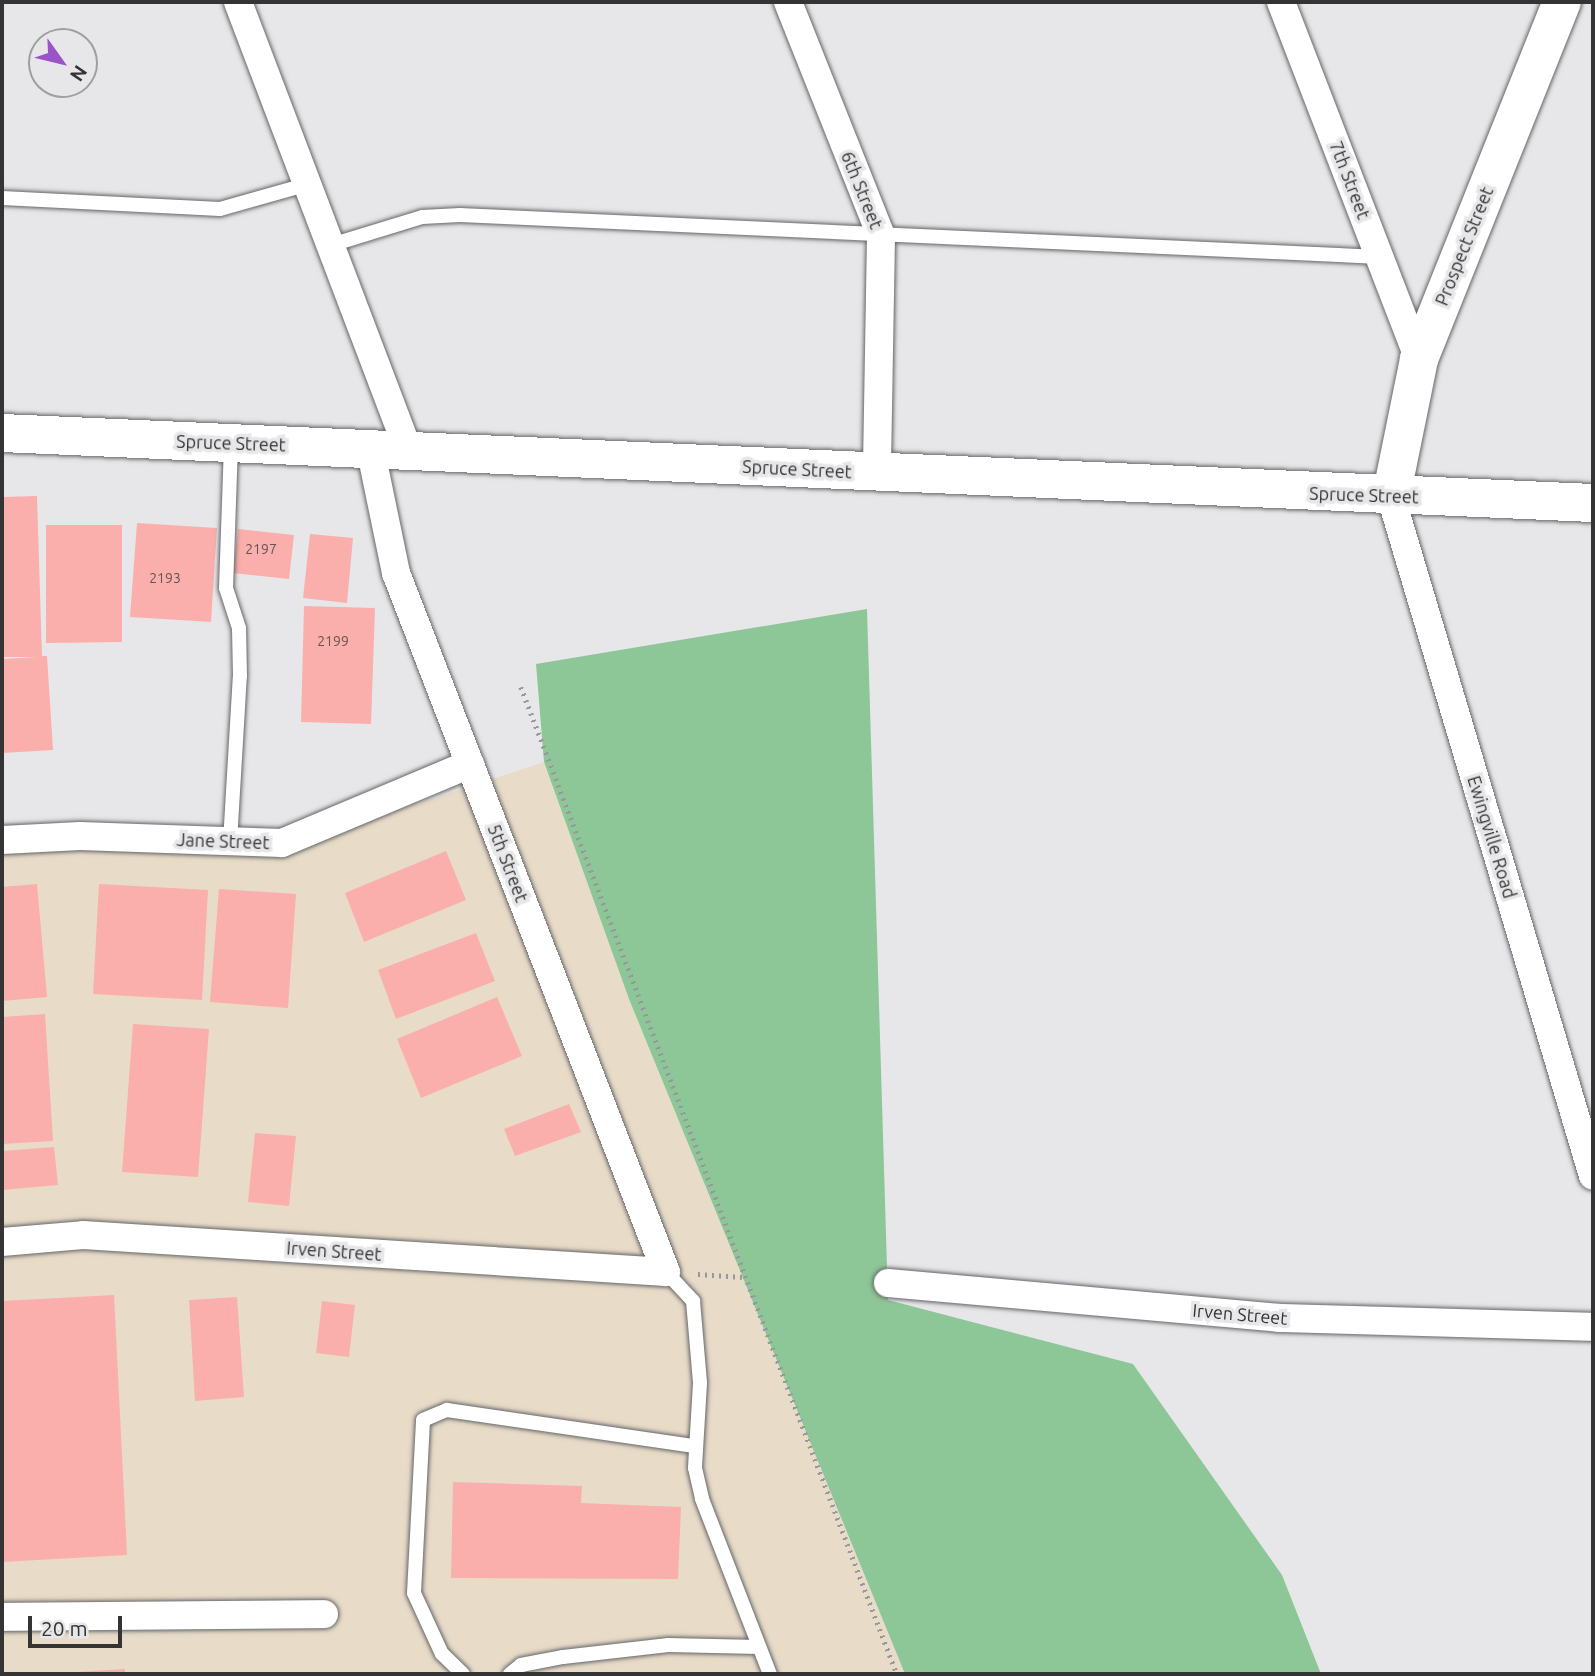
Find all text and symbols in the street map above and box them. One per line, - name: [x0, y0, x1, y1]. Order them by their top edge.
- north arrow: [28, 28, 98, 98]
- text: N: [66, 62, 92, 86]
- street label: 7th Street: [1325, 138, 1375, 222]
- street label: 6th Street: [837, 148, 887, 232]
- street label: Prospect Street: [1430, 183, 1498, 309]
- street label: Spruce Street: [176, 430, 286, 456]
- street label: Spruce Street: [742, 455, 852, 483]
- street label: Spruce Street: [1309, 482, 1419, 508]
- house number: 2197: [245, 541, 277, 557]
- house number: 2193: [149, 570, 181, 586]
- house number: 2199: [317, 633, 349, 649]
- street label: Ewingville Road: [1463, 773, 1521, 901]
- street label: 5th Street: [483, 821, 533, 905]
- street label: Jane Street: [176, 829, 270, 853]
- street label: Irven Street: [286, 1237, 382, 1265]
- street label: Irven Street: [1192, 1299, 1288, 1329]
- scale bar: [32, 1602, 126, 1646]
- text: 20 m: [41, 1616, 88, 1640]

